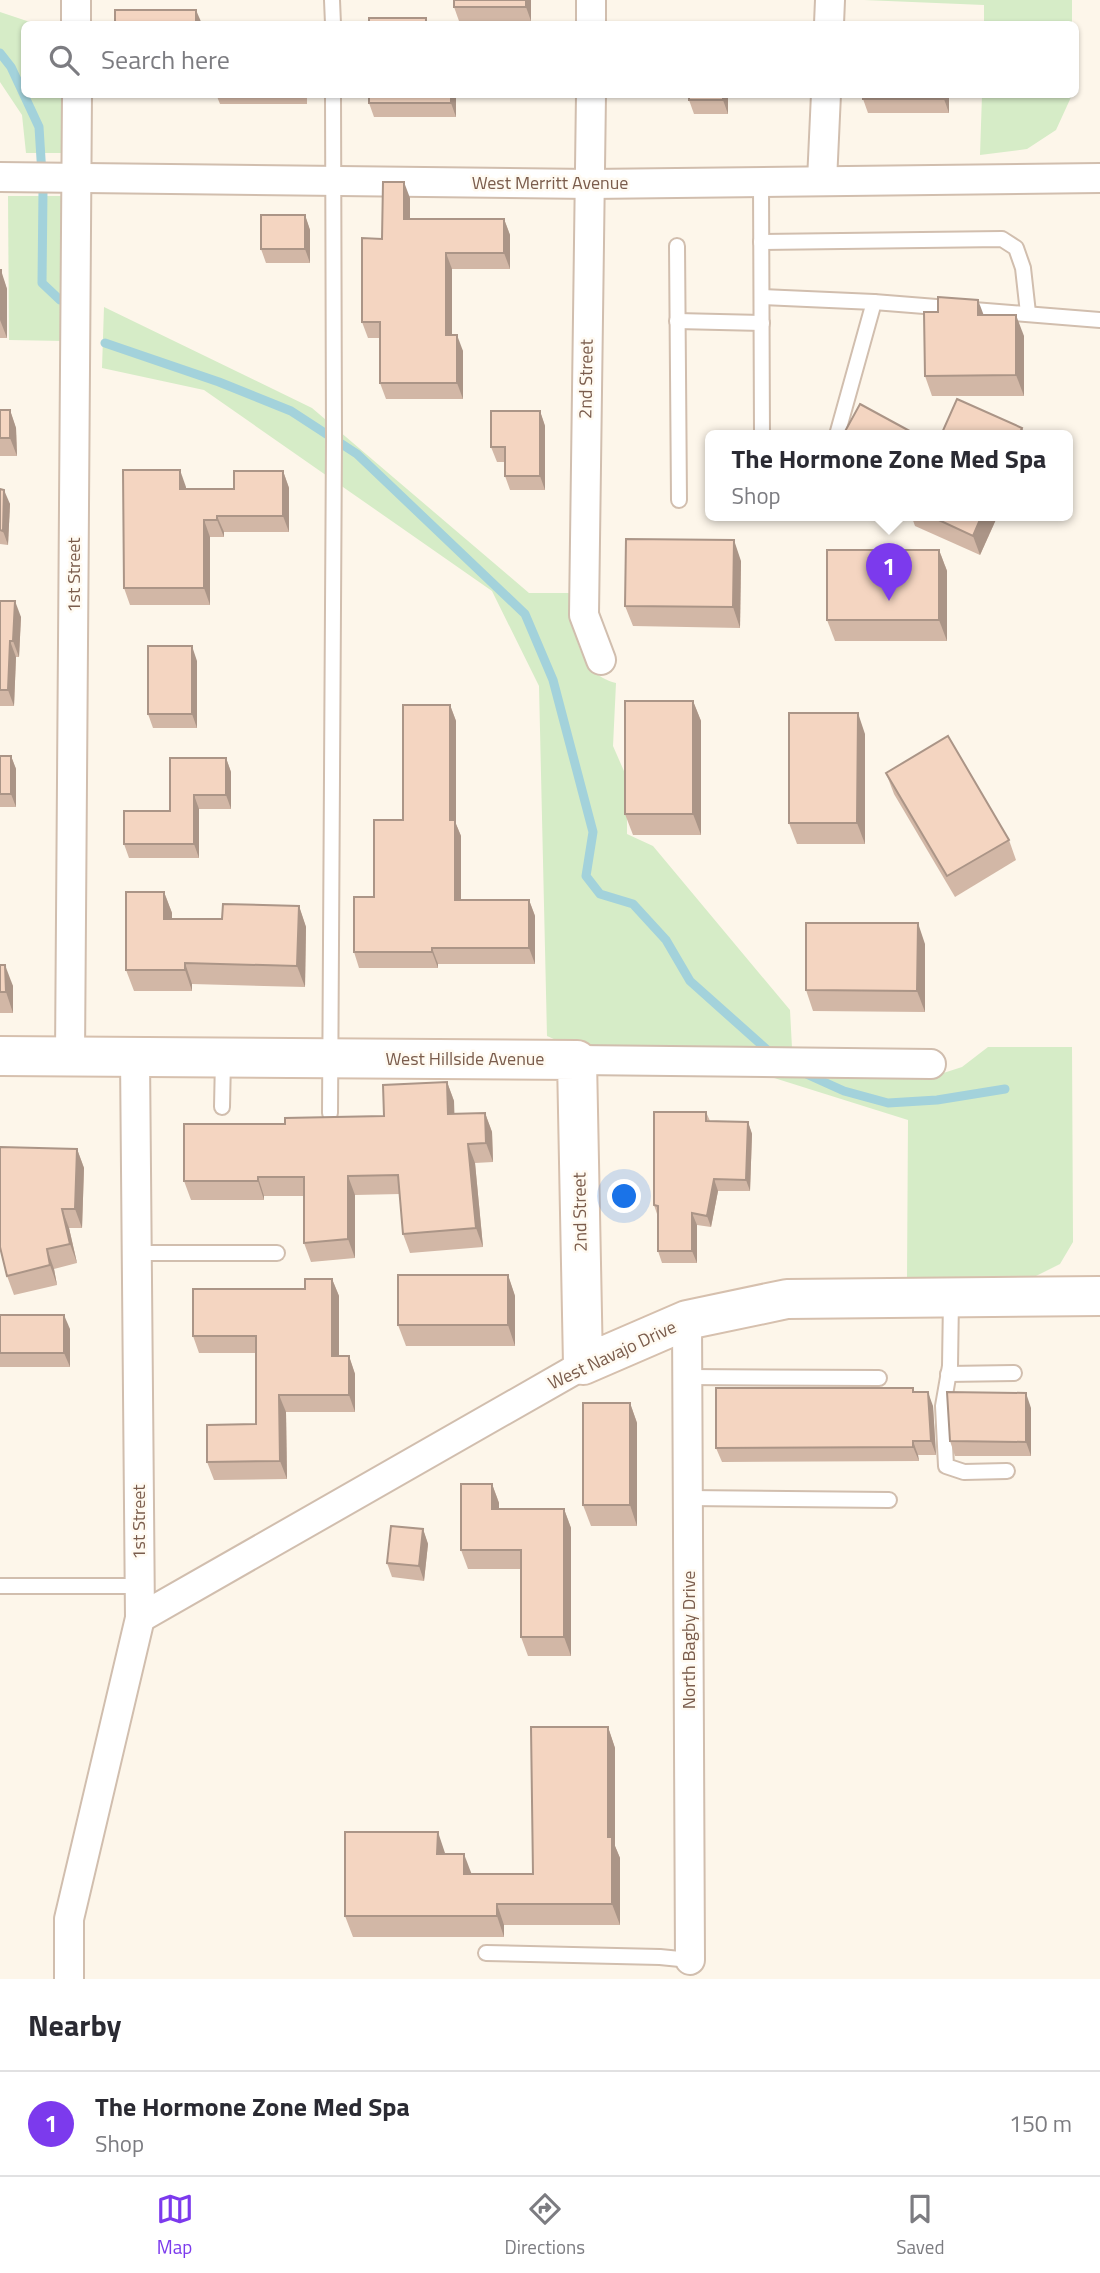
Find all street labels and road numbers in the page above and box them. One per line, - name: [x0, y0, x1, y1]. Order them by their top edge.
- street label: West Merritt Avenue: [472, 169, 628, 196]
- street label: 2nd Street: [571, 338, 600, 419]
- street label: 1st Street: [60, 537, 87, 613]
- street label: West Hillside Avenue: [386, 1045, 544, 1072]
- street label: 2nd Street: [565, 1171, 594, 1252]
- street label: West Navajo Drive: [543, 1313, 680, 1396]
- street label: 1st Street: [125, 1484, 152, 1560]
- street label: North Bagby Drive: [675, 1571, 702, 1709]

